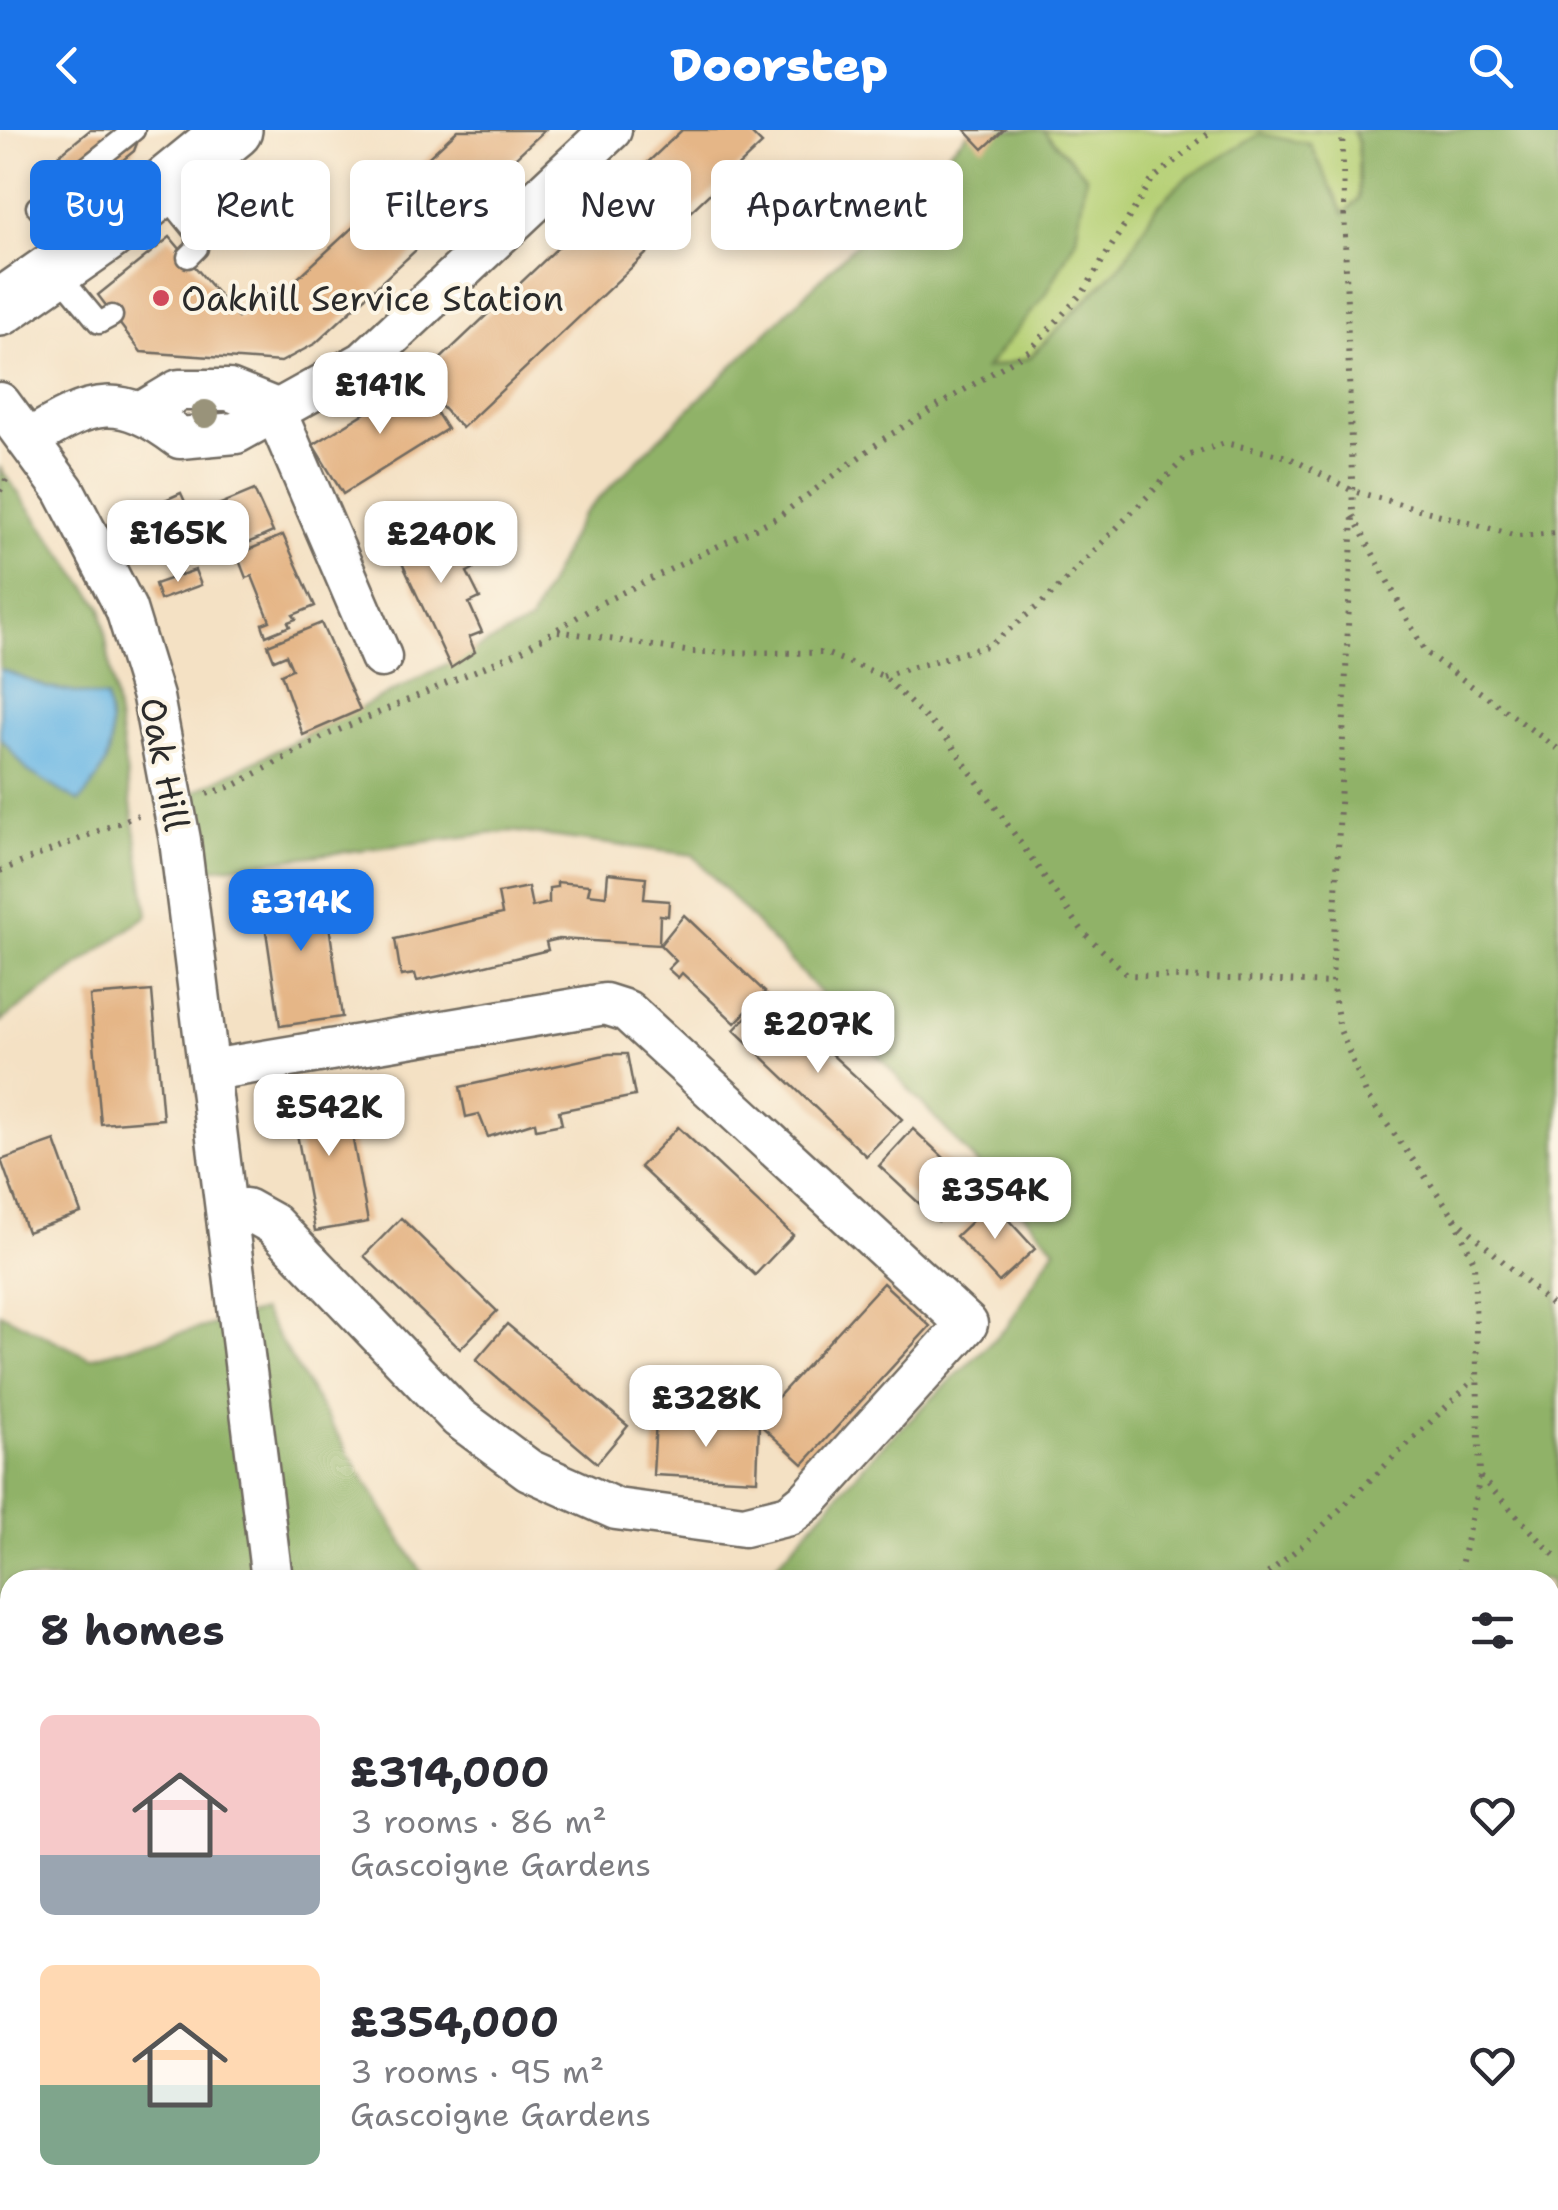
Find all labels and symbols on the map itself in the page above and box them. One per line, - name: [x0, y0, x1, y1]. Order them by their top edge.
- place label: Oakhill Service Station: [181, 275, 564, 322]
- marker: Oakhill Service Station: [150, 287, 172, 309]
- pin: £141K: [310, 352, 450, 437]
- pin: £165K: [108, 500, 248, 585]
- pin: £240K: [371, 501, 511, 586]
- street label: Oak Hill: [129, 693, 201, 835]
- pin: £314K: [231, 869, 371, 954]
- pin: £207K: [748, 991, 888, 1076]
- pin: £542K: [259, 1074, 399, 1159]
- pin: £354K: [925, 1157, 1065, 1242]
- pin: £328K: [636, 1365, 776, 1450]

